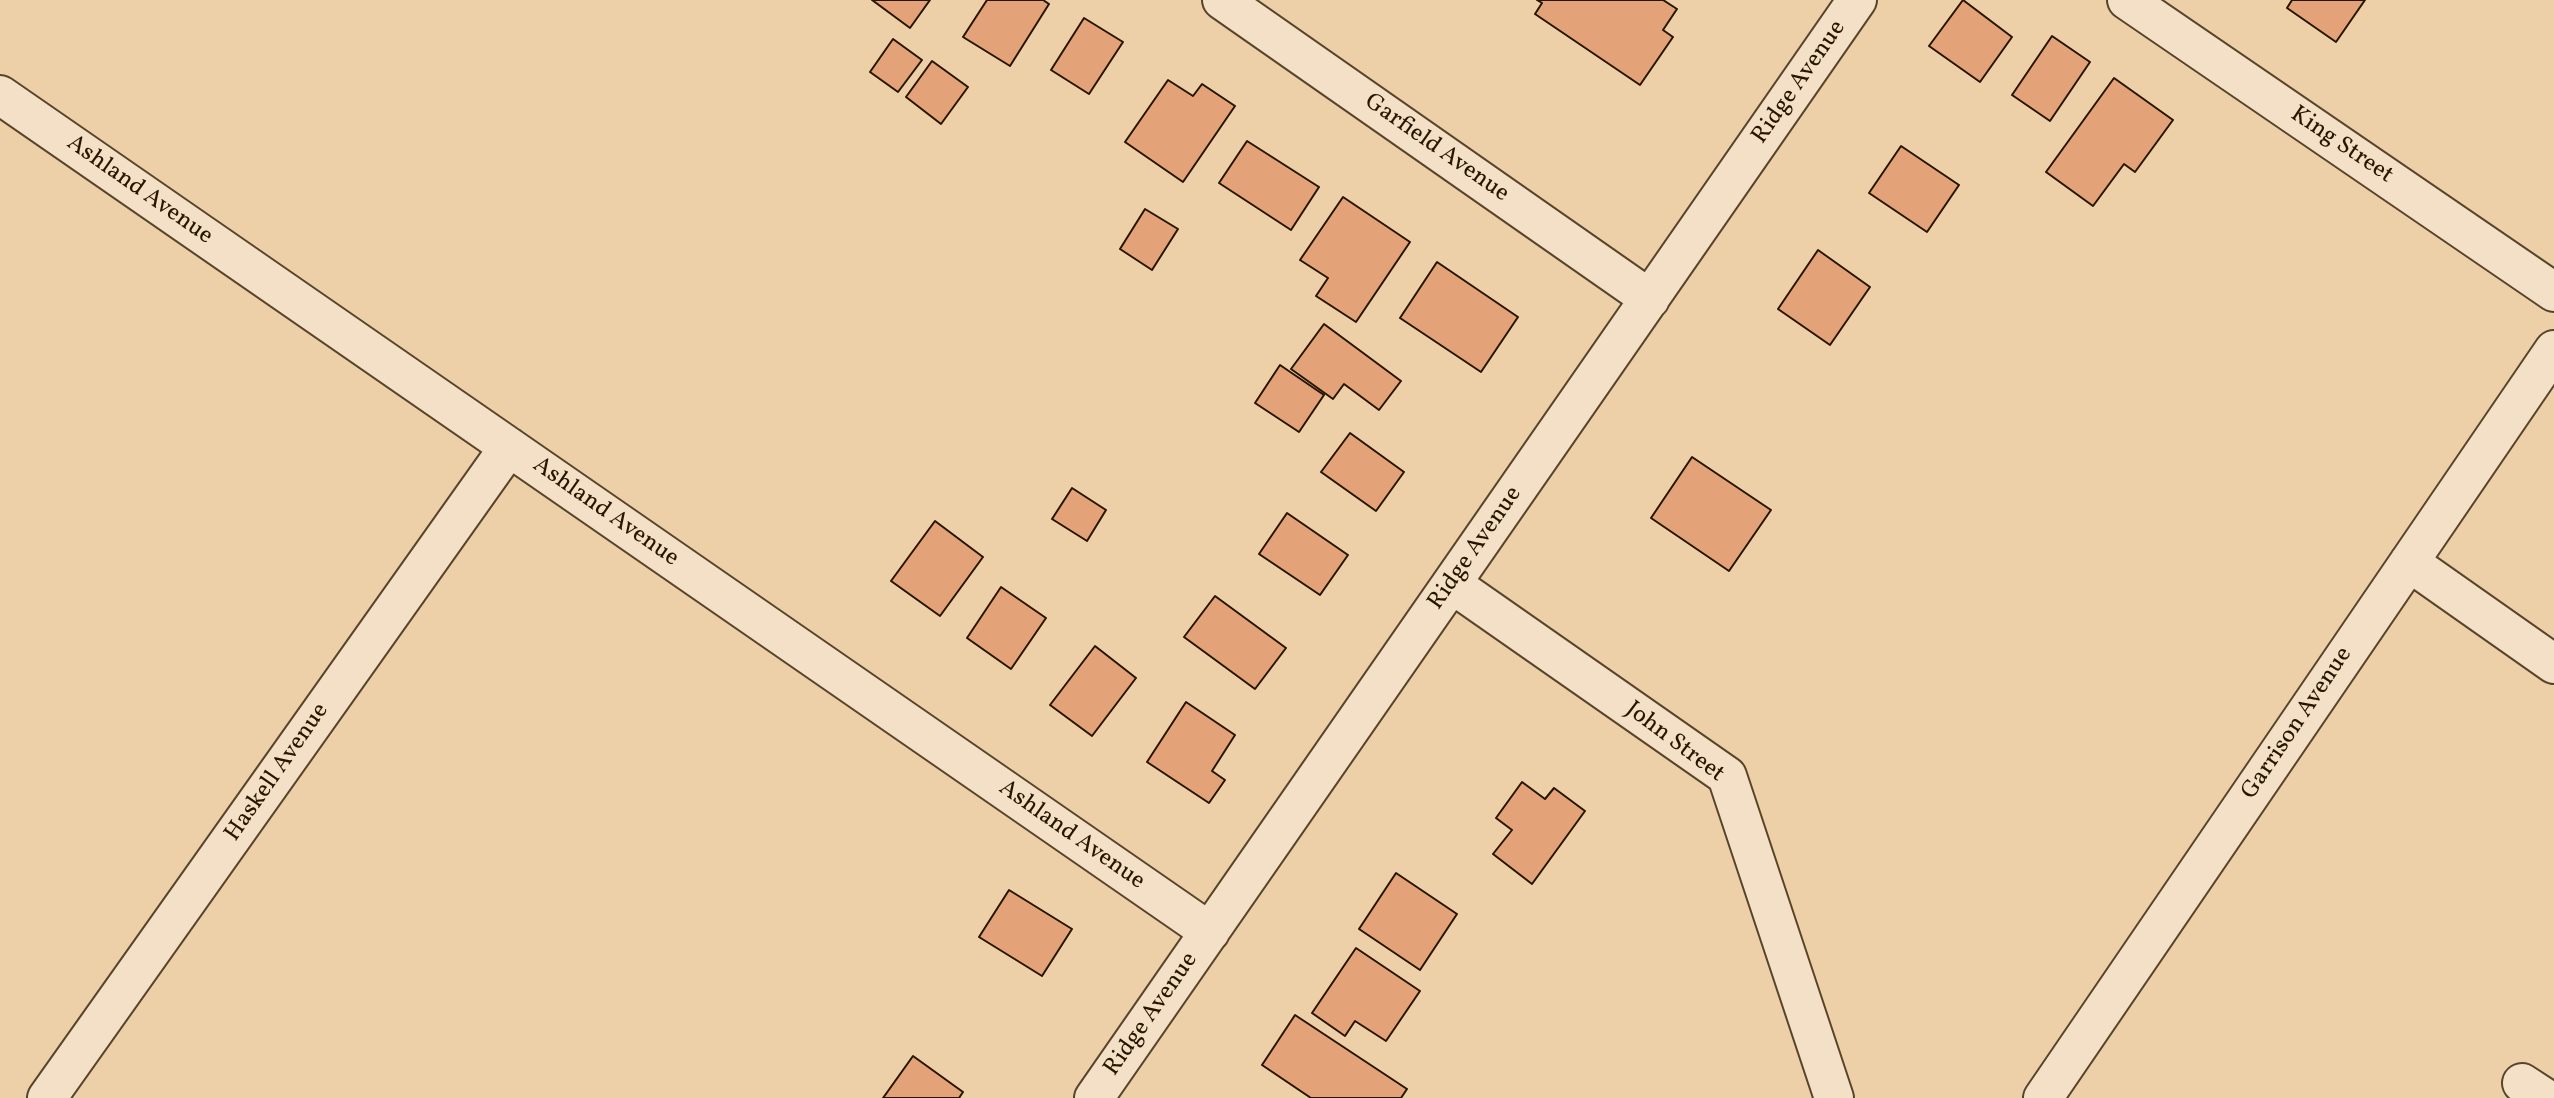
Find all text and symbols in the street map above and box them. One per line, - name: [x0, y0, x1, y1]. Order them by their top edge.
- street label: Ridge Avenue: [1747, 16, 1853, 150]
- street label: Garfield Avenue: [1358, 88, 1514, 210]
- street label: King Street: [2284, 101, 2398, 191]
- street label: Ashland Avenue: [60, 130, 218, 252]
- street label: Ashland Avenue: [526, 452, 684, 574]
- street label: Ridge Avenue: [1423, 482, 1529, 616]
- street label: Garrison Avenue: [2236, 642, 2360, 806]
- street label: John Street: [1619, 696, 1729, 790]
- street label: Haskell Avenue: [220, 698, 336, 848]
- street label: Ashland Avenue: [992, 775, 1150, 897]
- street label: Ridge Avenue: [1099, 948, 1205, 1082]

